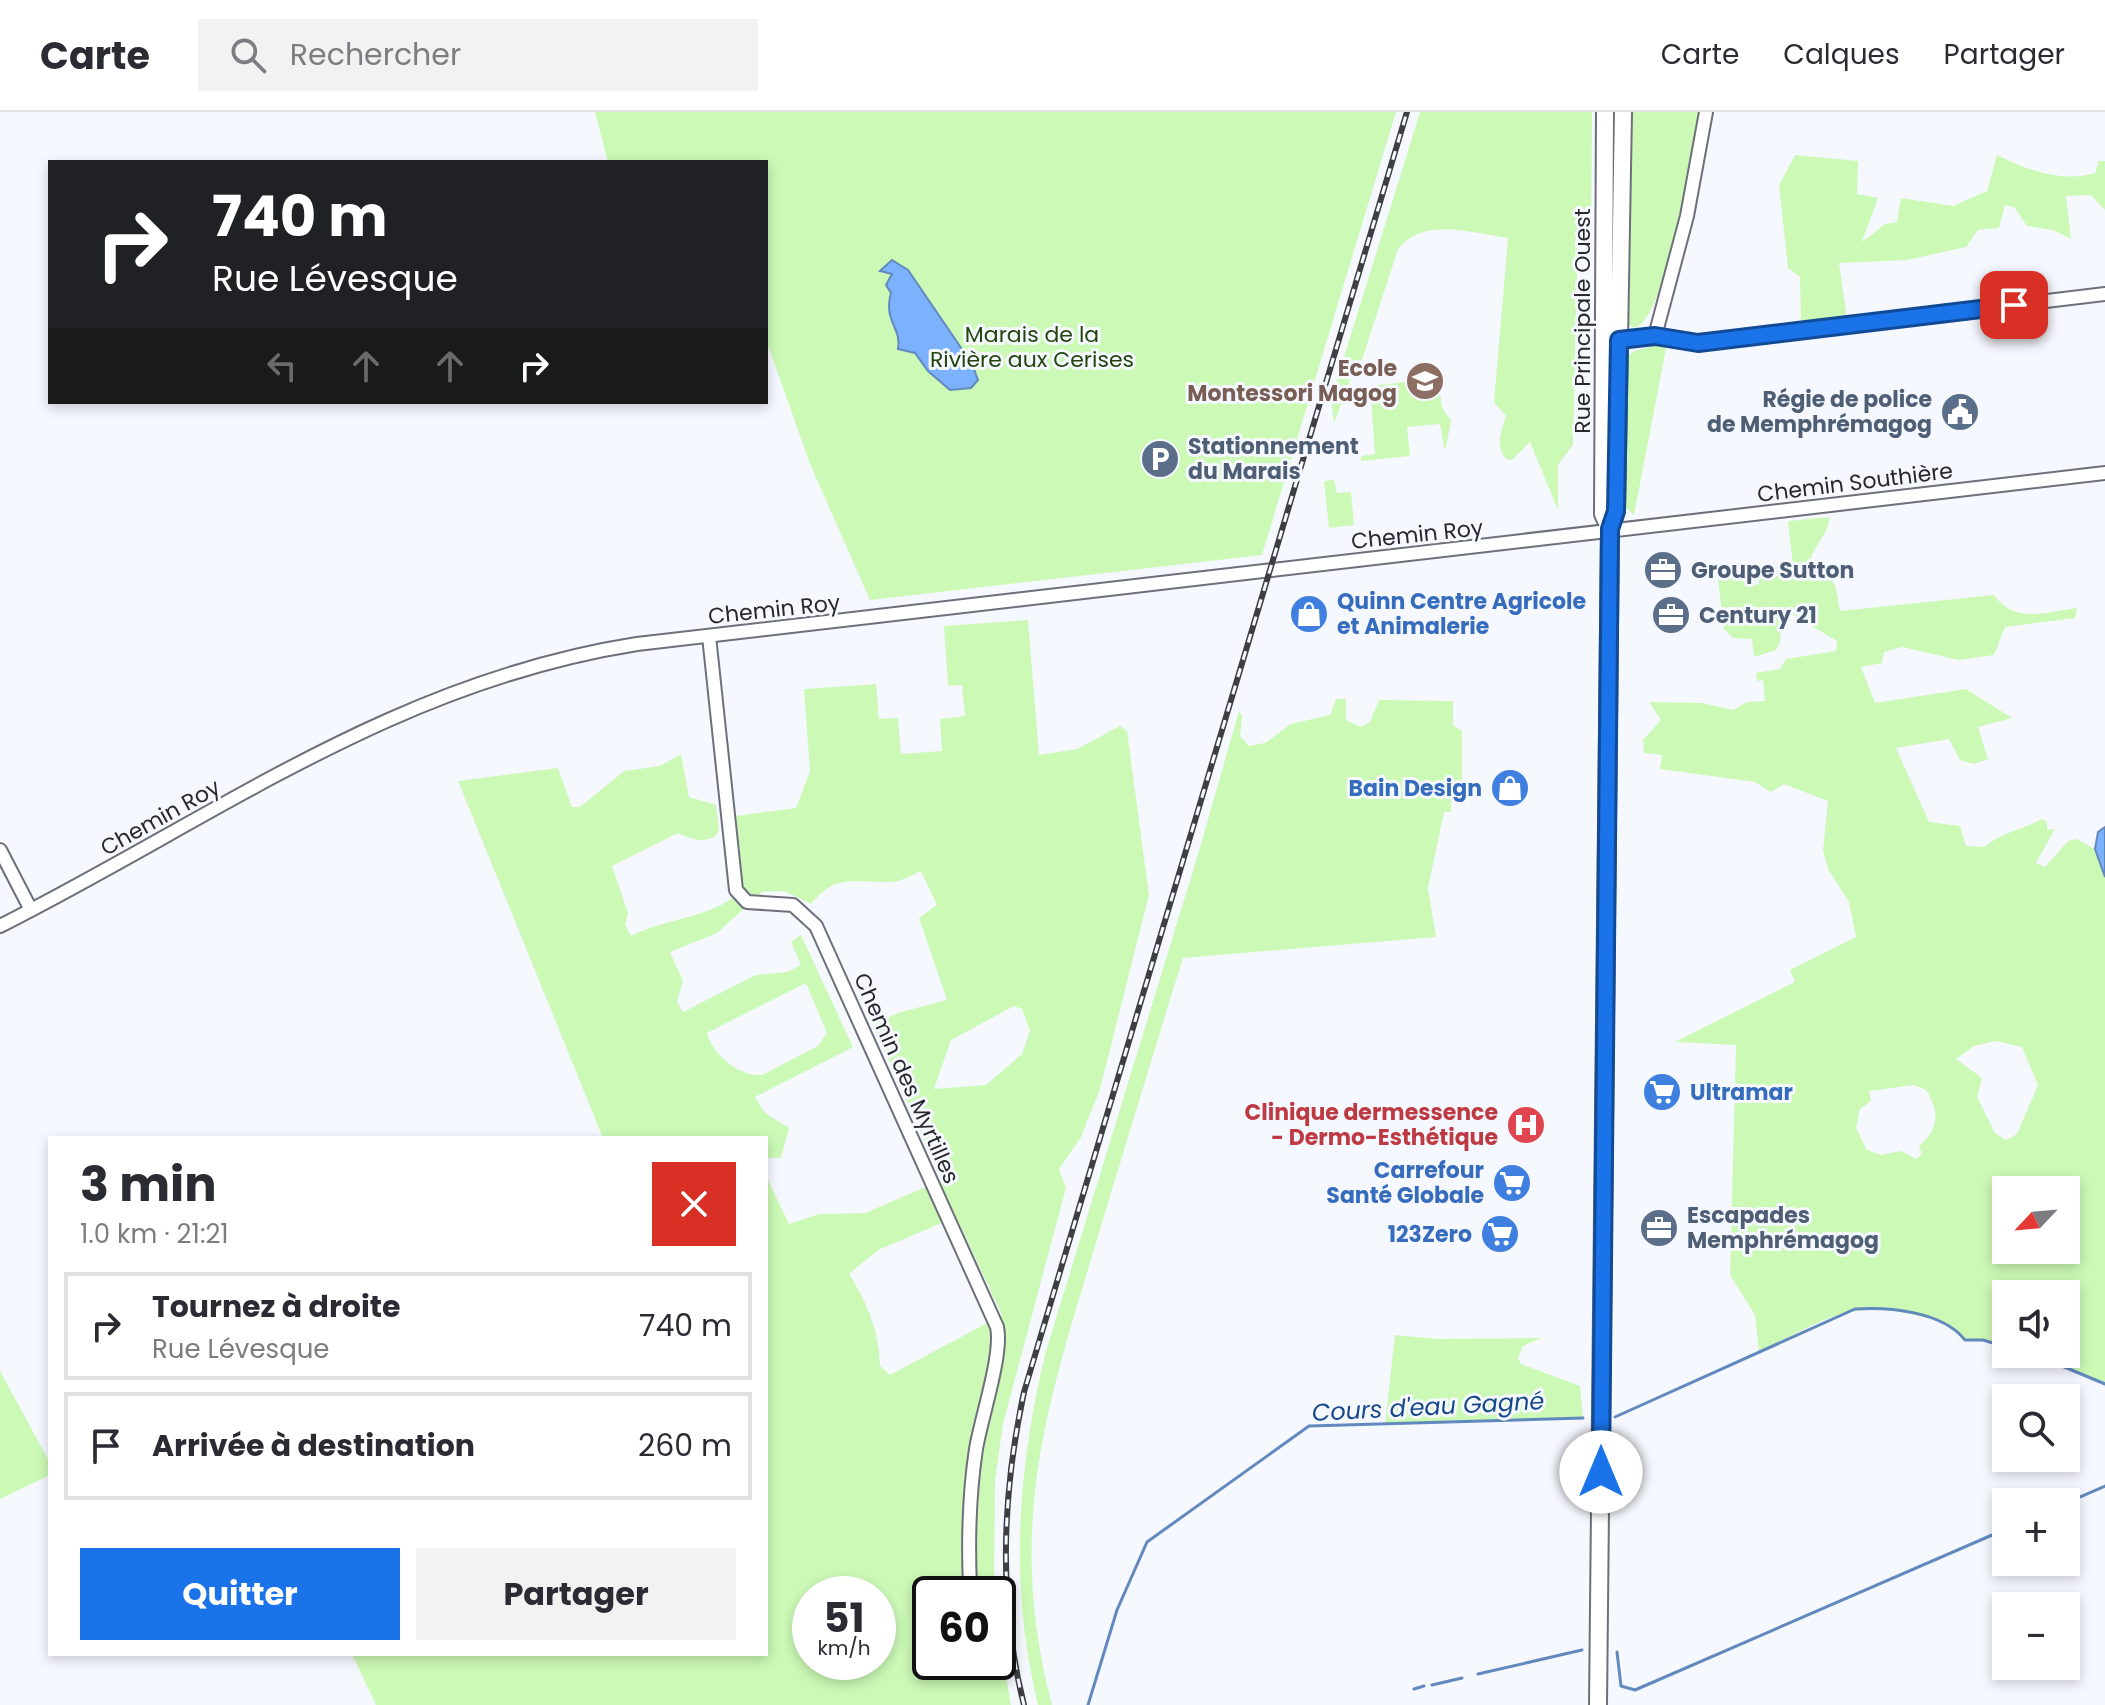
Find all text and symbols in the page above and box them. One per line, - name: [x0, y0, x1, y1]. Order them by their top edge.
- search box: [198, 19, 758, 91]
- text: Carte: [40, 29, 150, 82]
- icon: search: [226, 33, 270, 77]
- text: Rechercher: [290, 33, 461, 76]
- text: Carte: [1661, 35, 1739, 74]
- text: Calques: [1783, 35, 1900, 74]
- text: Partager: [1944, 35, 2065, 74]
- text: 740 m: [212, 177, 388, 256]
- icon: right: [80, 192, 184, 296]
- street label: Rue Principale Ouest: [1567, 208, 1598, 434]
- text: Rue Lévesque: [212, 253, 458, 304]
- pin: [1980, 271, 2048, 339]
- icon: arrive: [1992, 283, 2036, 327]
- park label: Marais de la Rivière aux Cerises: [930, 319, 1134, 375]
- icon: left: [260, 344, 304, 388]
- icon: ahead: [344, 344, 388, 388]
- icon: ahead: [428, 344, 472, 388]
- icon: right: [512, 344, 556, 388]
- place label: Ecole Montessori Magog: [1187, 353, 1397, 409]
- school or university icon: Ecole Montessori Magog: [1404, 360, 1446, 402]
- place label: Régie de police de Memphrémagog: [1707, 384, 1932, 440]
- public building icon: Régie de police de Memphrémagog: [1939, 391, 1981, 433]
- place label: Stationnement du Marais: [1188, 431, 1359, 487]
- parking icon: Stationnement du Marais: [1139, 438, 1181, 480]
- street label: Chemin Southière: [1756, 455, 1955, 510]
- street label: Chemin Roy: [1350, 512, 1485, 557]
- office icon: Groupe Sutton: [1642, 549, 1684, 591]
- place label: Groupe Sutton: [1691, 555, 1854, 586]
- place label: Quinn Centre Agricole et Animalerie: [1337, 586, 1586, 642]
- street label: Chemin Roy: [707, 587, 842, 632]
- shop icon: Quinn Centre Agricole et Animalerie: [1288, 593, 1330, 635]
- office icon: Century 21: [1650, 594, 1692, 636]
- place label: Century 21: [1699, 600, 1817, 631]
- shop icon: Bain Design: [1489, 767, 1531, 809]
- street label: Chemin Roy: [95, 771, 226, 863]
- place label: Bain Design: [1349, 773, 1482, 804]
- street label: Chemin des Myrtilles: [846, 968, 967, 1188]
- supermarket icon: Ultramar: [1641, 1071, 1683, 1113]
- place label: Ultramar: [1690, 1077, 1793, 1108]
- place label: Clinique dermessence - Dermo-Esthétique: [1244, 1097, 1498, 1153]
- hospital icon: Clinique dermessence - Dermo-Esthétique: [1505, 1104, 1547, 1146]
- text: 3 min: [80, 1151, 217, 1218]
- place label: Carrefour Santé Globale: [1326, 1155, 1484, 1211]
- button: close: [652, 1162, 736, 1246]
- supermarket icon: Carrefour Santé Globale: [1491, 1162, 1533, 1204]
- north arrow: [1992, 1176, 2080, 1264]
- map controls: [1992, 1176, 2080, 1680]
- place label: Escapades Memphrémagog: [1687, 1200, 1879, 1256]
- office icon: Escapades Memphrémagog: [1638, 1207, 1680, 1249]
- supermarket icon: 123Zero: [1479, 1213, 1521, 1255]
- text: 1.0 km · 21:21: [80, 1216, 229, 1252]
- place label: 123Zero: [1388, 1219, 1472, 1250]
- button: sound: [1992, 1280, 2080, 1368]
- text: Tournez à droite: [152, 1285, 400, 1328]
- icon: right: [84, 1304, 128, 1348]
- text: 740 m: [639, 1304, 732, 1347]
- text: Rue Lévesque: [152, 1331, 329, 1367]
- water label: Cours d'eau Gagné: [1311, 1384, 1545, 1429]
- button: search: [1992, 1384, 2080, 1472]
- icon: arrive: [84, 1424, 128, 1468]
- text: Arrivée à destination: [152, 1424, 475, 1467]
- text: 260 m: [638, 1424, 732, 1467]
- position arrow: [1559, 1430, 1643, 1514]
- button: +: [1992, 1488, 2080, 1576]
- button: Quitter: [80, 1548, 400, 1640]
- button: Partager: [416, 1548, 736, 1640]
- speed limit sign: 60: [912, 1576, 1016, 1680]
- text: 51: [823, 1590, 865, 1646]
- button: −: [1992, 1592, 2080, 1680]
- text: km/h: [817, 1634, 871, 1662]

